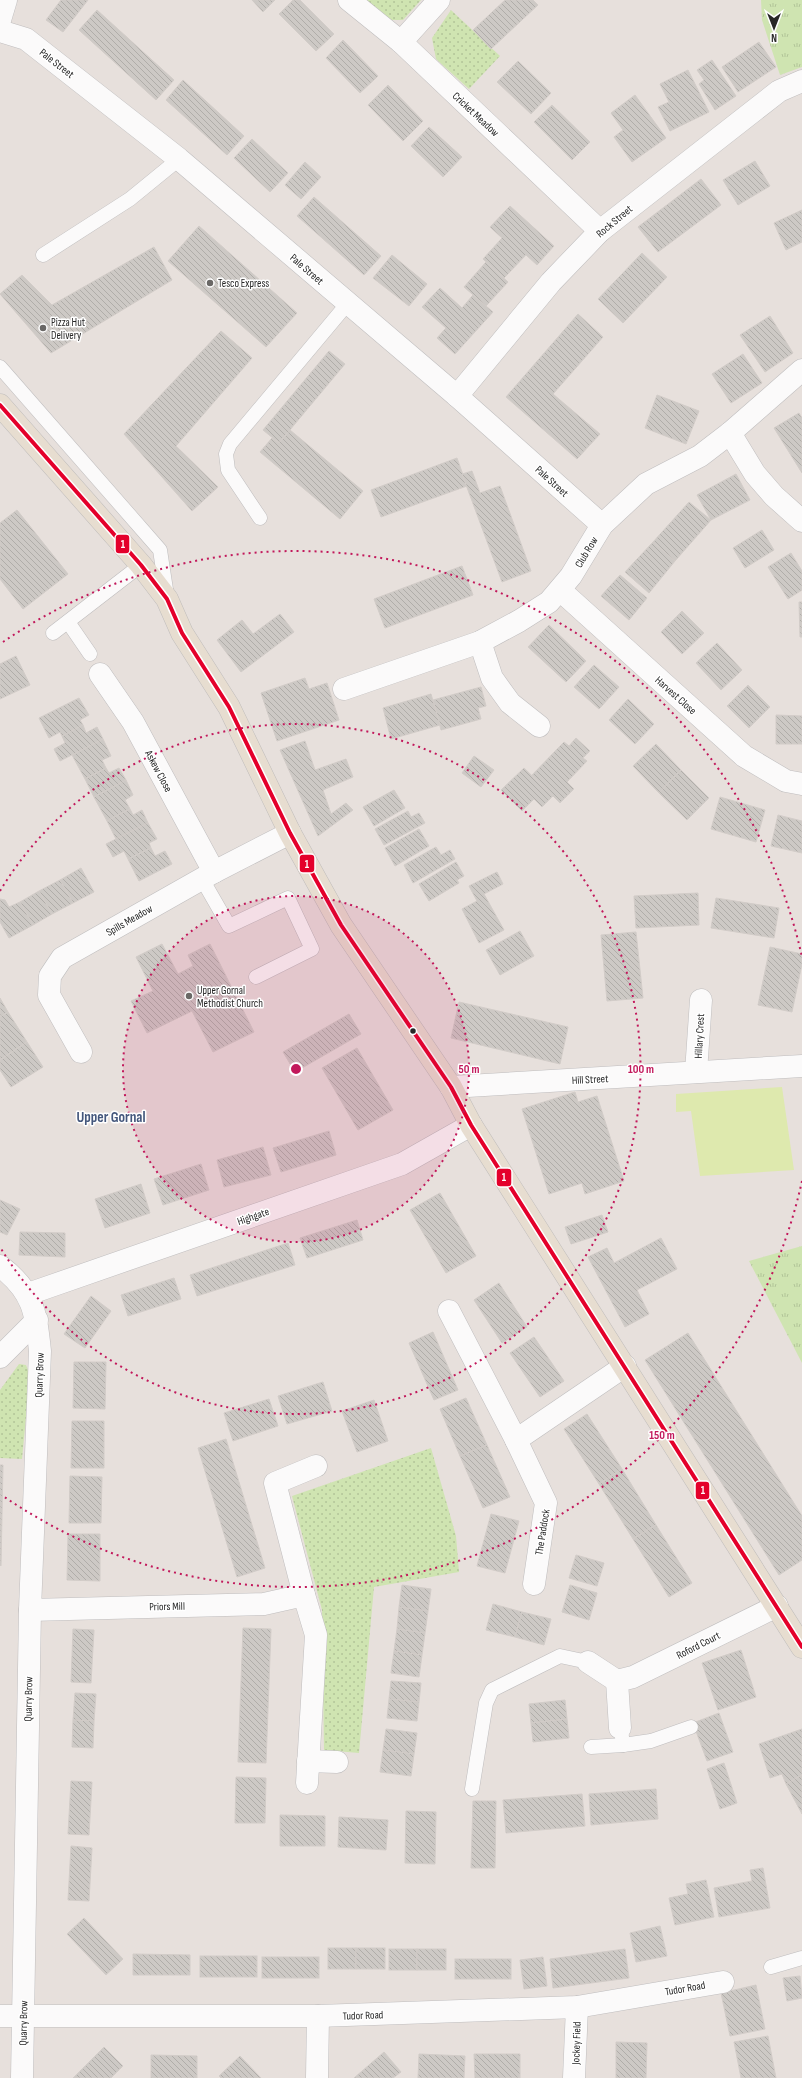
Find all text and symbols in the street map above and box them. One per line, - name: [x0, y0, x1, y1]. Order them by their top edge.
- north arrow: [754, 8, 794, 48]
- text: N: [771, 31, 777, 44]
- street label: Pale Street: [37, 46, 77, 81]
- street label: Cricket Meadow: [450, 90, 502, 139]
- street label: Rock Street: [594, 202, 635, 240]
- street label: Pale Street: [287, 251, 327, 288]
- place label: Tesco Express: [218, 277, 269, 290]
- marker: Tesco Express: [205, 278, 215, 288]
- place label: Pizza Hut Delivery: [51, 316, 86, 342]
- marker: Pizza Hut Delivery: [38, 323, 48, 333]
- street label: Pale Street: [532, 463, 571, 500]
- line badge: 1: [115, 534, 130, 554]
- street label: Club Row: [572, 534, 601, 570]
- text: 1: [121, 538, 126, 551]
- street label: Harvest Close: [652, 673, 699, 717]
- street label: Askew Close: [142, 747, 175, 794]
- line badge: 1: [299, 854, 315, 873]
- text: 1: [305, 858, 310, 871]
- street label: Spills Meadow: [104, 902, 155, 939]
- place label: Upper Gornal Methodist Church: [197, 984, 263, 1010]
- marker: Upper Gornal Methodist Church: [184, 991, 194, 1001]
- street label: Hillary Crest: [692, 1012, 707, 1059]
- unlabelled marker: [408, 1026, 418, 1036]
- centre of rings: [289, 1062, 303, 1076]
- text: 50 m: [459, 1062, 479, 1077]
- text: 100 m: [628, 1062, 654, 1077]
- street label: Hill Street: [571, 1072, 609, 1087]
- district label: Upper Gornal: [76, 1108, 146, 1127]
- line badge: 1: [496, 1168, 512, 1187]
- text: 1: [502, 1171, 507, 1184]
- street label: Highgate: [235, 1205, 271, 1228]
- street label: Quarry Brow: [32, 1352, 47, 1398]
- text: 150 m: [649, 1428, 675, 1443]
- line badge: 1: [695, 1481, 710, 1500]
- text: 1: [701, 1484, 706, 1497]
- street label: The Paddock: [532, 1507, 553, 1556]
- street label: Priors Mill: [149, 1600, 185, 1613]
- street label: Roford Court: [674, 1629, 723, 1662]
- street label: Quarry Brow: [22, 1676, 35, 1722]
- street label: Tudor Road: [664, 1978, 707, 1998]
- street label: Quarry Brow: [17, 2000, 30, 2046]
- street label: Tudor Road: [342, 2008, 384, 2023]
- street label: Jockey Field: [569, 2021, 584, 2066]

